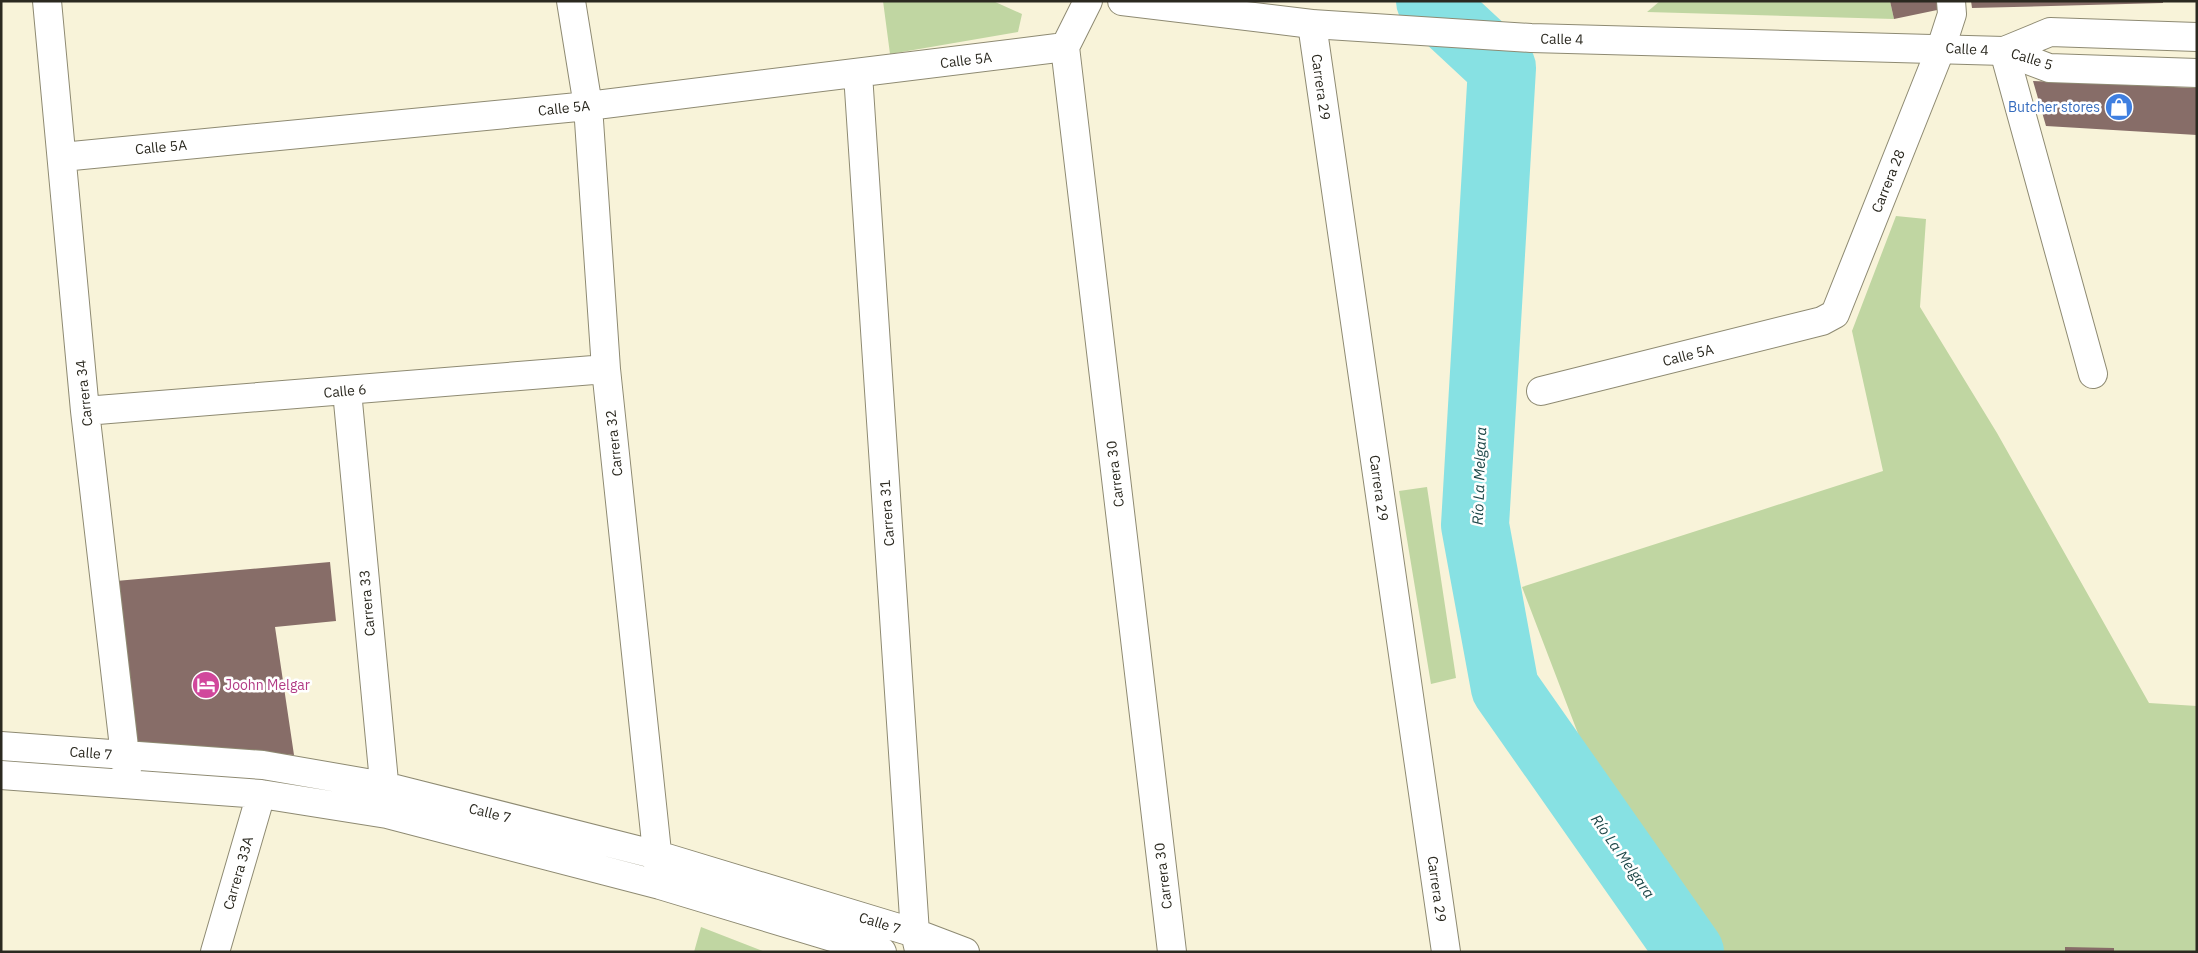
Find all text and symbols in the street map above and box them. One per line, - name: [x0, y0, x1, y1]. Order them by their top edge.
- street label: Calle 4: [1540, 30, 1584, 48]
- street label: Calle 4: [1945, 39, 1989, 59]
- street label: Calle 5: [2009, 44, 2055, 74]
- street label: Calle 5A: [939, 48, 993, 72]
- street label: Carrera 29: [1307, 53, 1335, 121]
- shop icon: Butcher stores: [2104, 92, 2134, 122]
- street label: Calle 5A: [537, 96, 591, 120]
- place label: Butcher stores: [2008, 98, 2100, 116]
- street label: Calle 5A: [134, 136, 188, 158]
- street label: Carrera 28: [1867, 147, 1909, 215]
- street label: Calle 5A: [1661, 340, 1715, 370]
- street label: Carrera 34: [72, 359, 96, 427]
- street label: Calle 6: [323, 380, 367, 402]
- street label: Carrera 32: [602, 409, 626, 477]
- water label: Río La Melgara: [1468, 426, 1490, 525]
- street label: Carrera 30: [1102, 440, 1128, 508]
- street label: Carrera 29: [1365, 454, 1393, 522]
- street label: Carrera 31: [876, 479, 898, 547]
- street label: Carrera 33: [355, 569, 379, 637]
- hotel icon: Joohn Melgar: [191, 670, 221, 700]
- place label: Joohn Melgar: [225, 676, 310, 694]
- street label: Calle 7: [69, 743, 113, 763]
- street label: Calle 7: [467, 799, 513, 827]
- water label: Río La Melgara: [1587, 810, 1659, 902]
- street label: Carrera 33A: [219, 834, 257, 912]
- street label: Carrera 30: [1150, 842, 1176, 910]
- street label: Carrera 29: [1423, 855, 1451, 923]
- street label: Calle 7: [857, 908, 903, 938]

